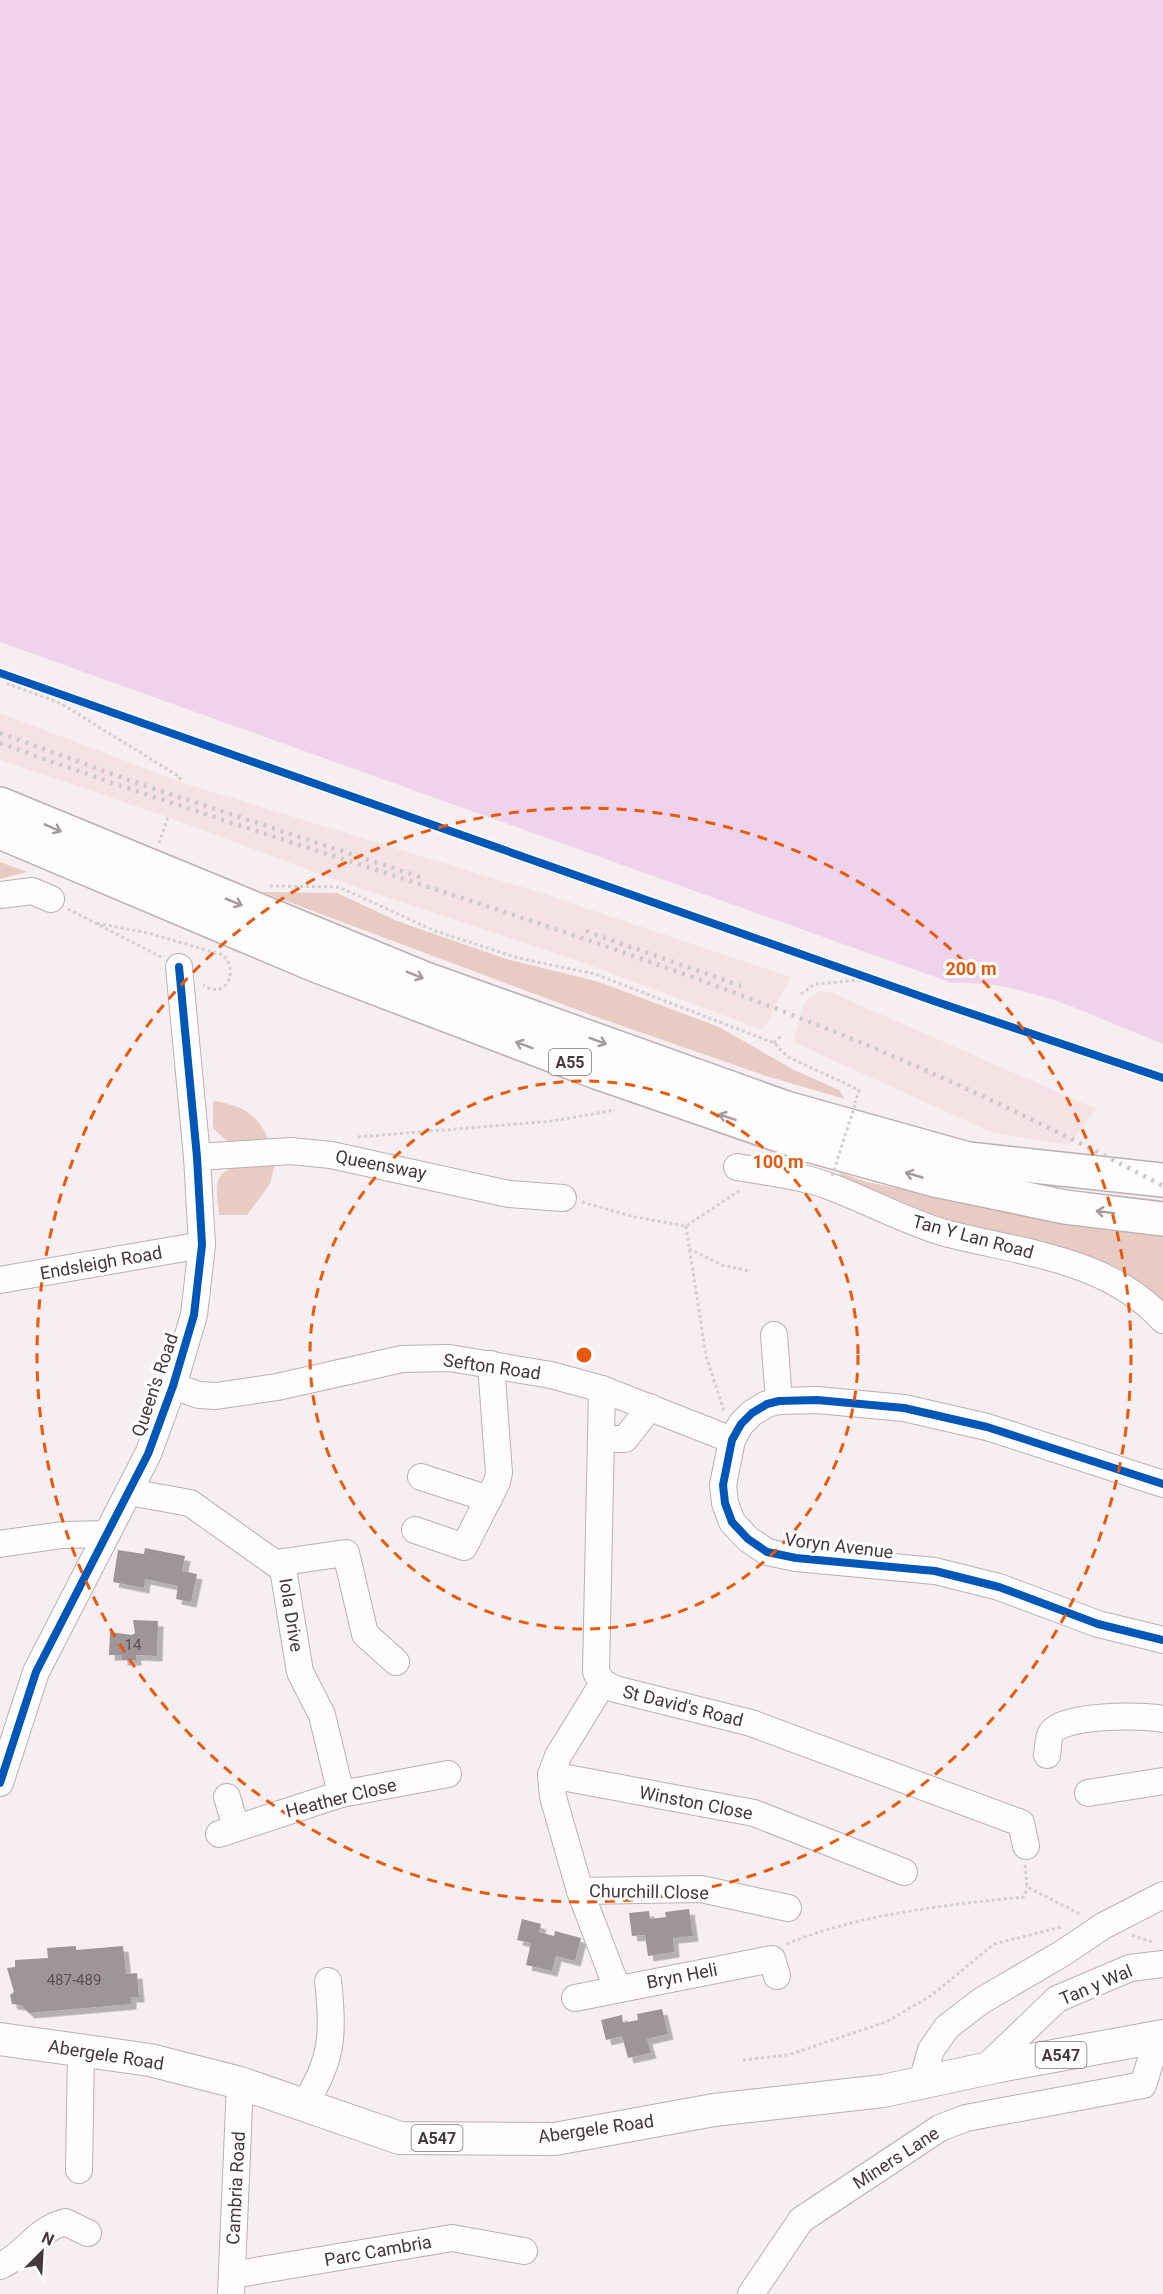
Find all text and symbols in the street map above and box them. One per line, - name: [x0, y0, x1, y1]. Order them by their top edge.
- one-way arrow: [44, 823, 62, 834]
- one-way arrow: [224, 897, 243, 908]
- text: 200 m: [945, 958, 997, 979]
- one-way arrow: [405, 970, 424, 981]
- one-way arrow: [588, 1036, 607, 1047]
- one-way arrow: [515, 1038, 534, 1049]
- road number: A55: [549, 1049, 591, 1075]
- one-way arrow: [718, 1111, 737, 1122]
- street label: Queensway: [334, 1145, 429, 1184]
- text: 100 m: [752, 1151, 804, 1172]
- one-way arrow: [905, 1168, 924, 1180]
- one-way arrow: [1095, 1206, 1115, 1217]
- street label: Tan Y Lan Road: [910, 1210, 1036, 1263]
- street label: Endsleigh Road: [38, 1241, 164, 1284]
- street label: Queen's Road: [127, 1330, 182, 1439]
- centre of rings: [574, 1345, 594, 1365]
- street label: Sefton Road: [442, 1349, 542, 1384]
- street label: Voryn Avenue: [784, 1528, 895, 1563]
- street label: Iola Drive: [275, 1577, 308, 1653]
- house number: 14: [125, 1636, 142, 1654]
- street label: St David's Road: [621, 1680, 745, 1731]
- street label: Heather Close: [283, 1774, 398, 1821]
- street label: Winston Close: [638, 1781, 755, 1824]
- street label: Churchill Close: [589, 1880, 709, 1903]
- street label: Bryn Heli: [645, 1958, 719, 1993]
- street label: Tan y Wal: [1056, 1960, 1135, 2009]
- house number: 487-489: [47, 1971, 101, 1989]
- street label: Abergele Road: [47, 2035, 165, 2074]
- road number: A547: [1036, 2042, 1086, 2068]
- street label: Abergele Road: [537, 2110, 655, 2147]
- street label: Miners Lane: [849, 2122, 943, 2193]
- road number: A547: [412, 2125, 462, 2151]
- street label: Cambria Road: [222, 2131, 249, 2245]
- north arrow: [12, 2222, 72, 2282]
- text: N: [39, 2228, 57, 2250]
- street label: Parc Cambria: [323, 2231, 433, 2270]

